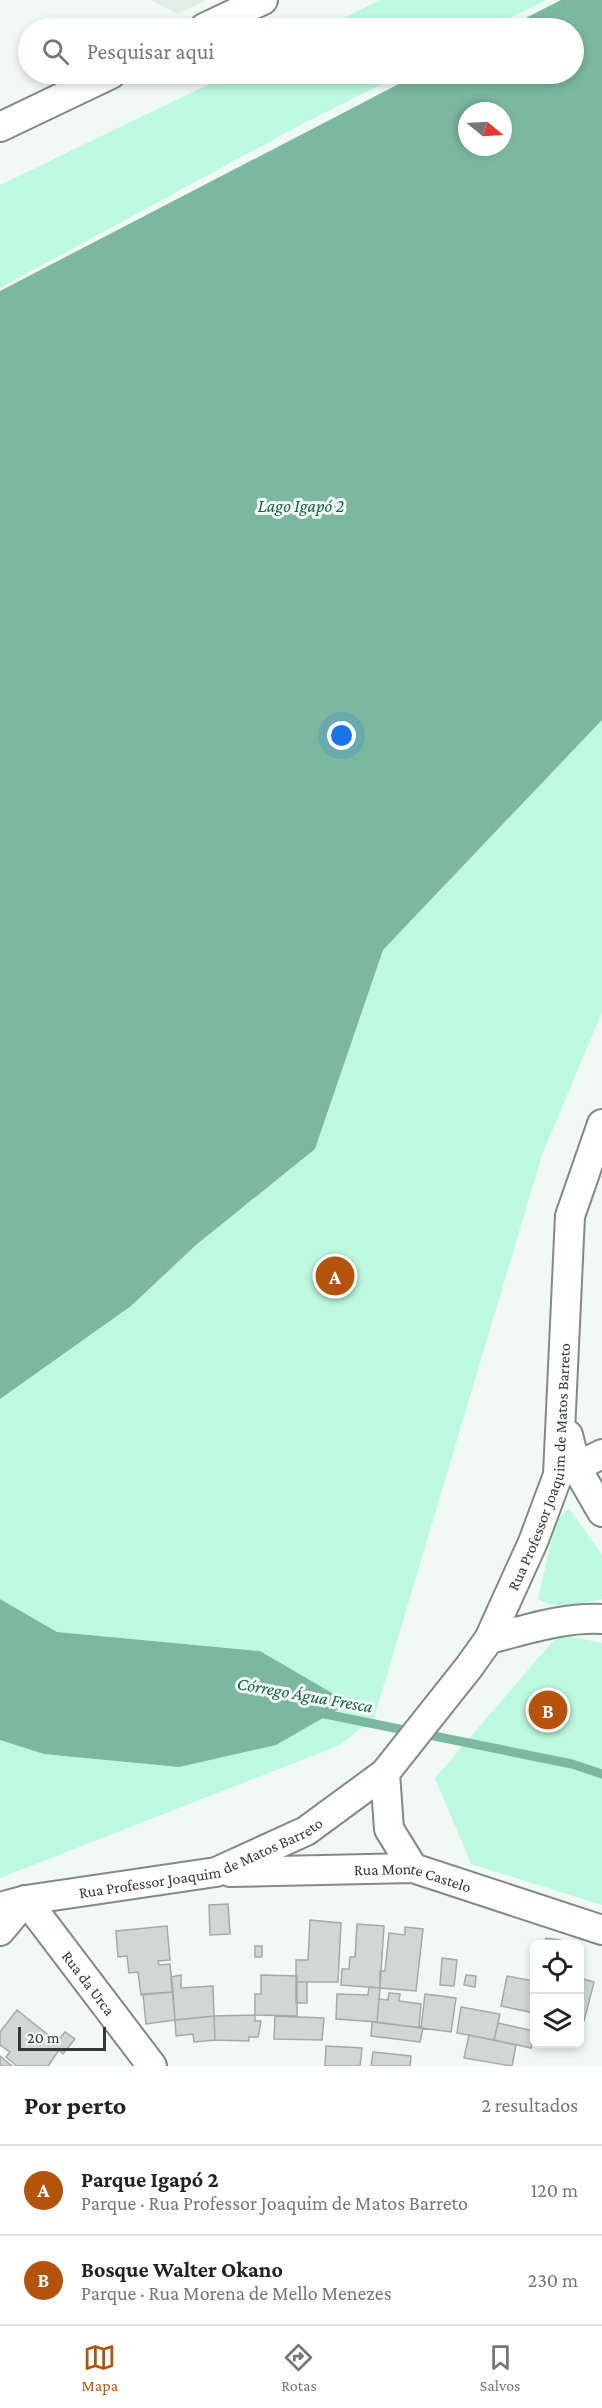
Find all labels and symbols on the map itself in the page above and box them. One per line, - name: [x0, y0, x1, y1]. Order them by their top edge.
- north arrow: [458, 102, 512, 156]
- water label: Lago Igapó 2: [258, 496, 344, 516]
- your location: [327, 721, 356, 750]
- pin: A: [316, 1254, 354, 1298]
- street label: Rua Professor Joaquim de Matos Barreto: [504, 1343, 573, 1593]
- water label: Córrego Água Fresca: [236, 1673, 375, 1717]
- pin: B: [528, 1688, 568, 1732]
- street label: Rua Professor Joaquim de Matos Barreto: [78, 1814, 326, 1901]
- street label: Rua Monte Castelo: [354, 1860, 473, 1896]
- street label: Rua da Urca: [59, 1948, 119, 2019]
- scale bar: [18, 2024, 106, 2052]

